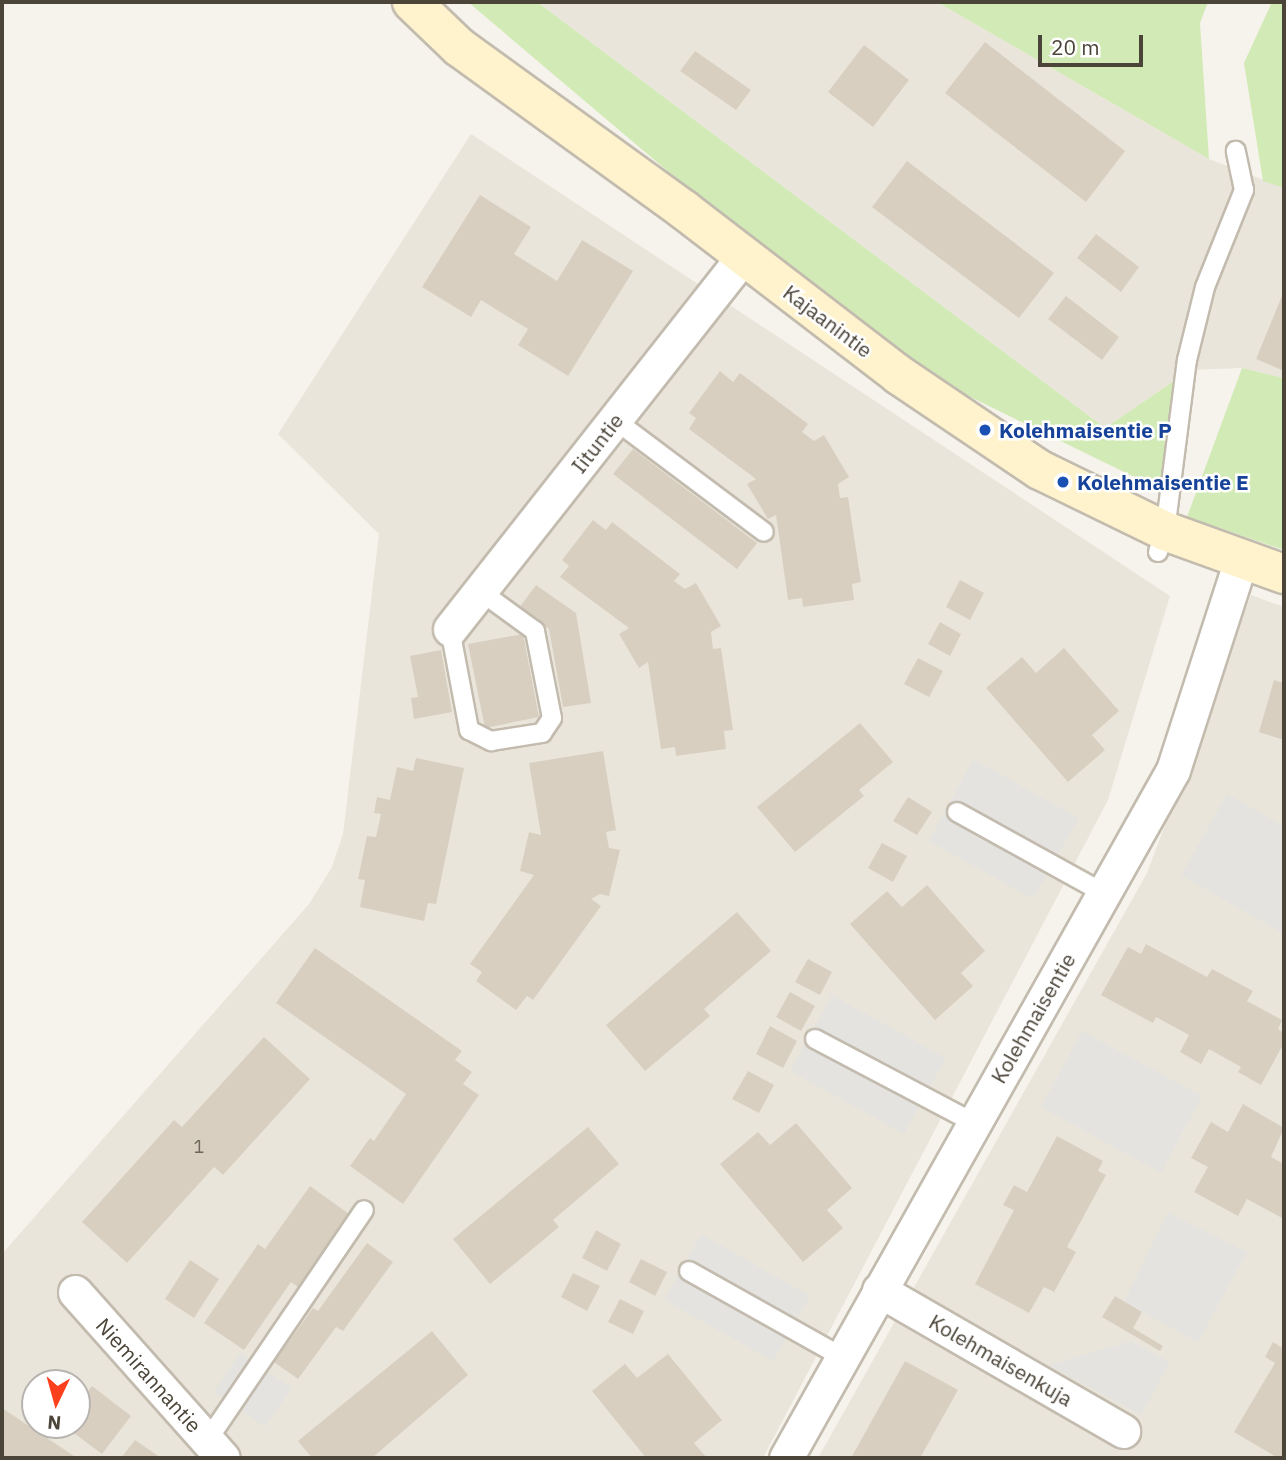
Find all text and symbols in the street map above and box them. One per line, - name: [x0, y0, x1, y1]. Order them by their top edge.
- scale bar: [1041, 21, 1146, 65]
- text: 20 m: [1051, 33, 1100, 61]
- street label: Kajaanintie: [778, 279, 878, 363]
- street label: Iituntie: [566, 408, 628, 478]
- place label: Kolehmaisentie P: [999, 417, 1172, 443]
- marker: Kolehmaisentie P: [977, 422, 993, 438]
- place label: Kolehmaisentie E: [1077, 469, 1249, 495]
- marker: Kolehmaisentie E: [1055, 474, 1071, 490]
- street label: Kolehmaisentie: [986, 948, 1080, 1088]
- house number: 1: [194, 1136, 204, 1158]
- street label: Kolehmaisenkuja: [925, 1309, 1077, 1411]
- street label: Niemirannantie: [91, 1313, 207, 1437]
- north arrow: [21, 1369, 91, 1439]
- text: N: [46, 1410, 62, 1435]

